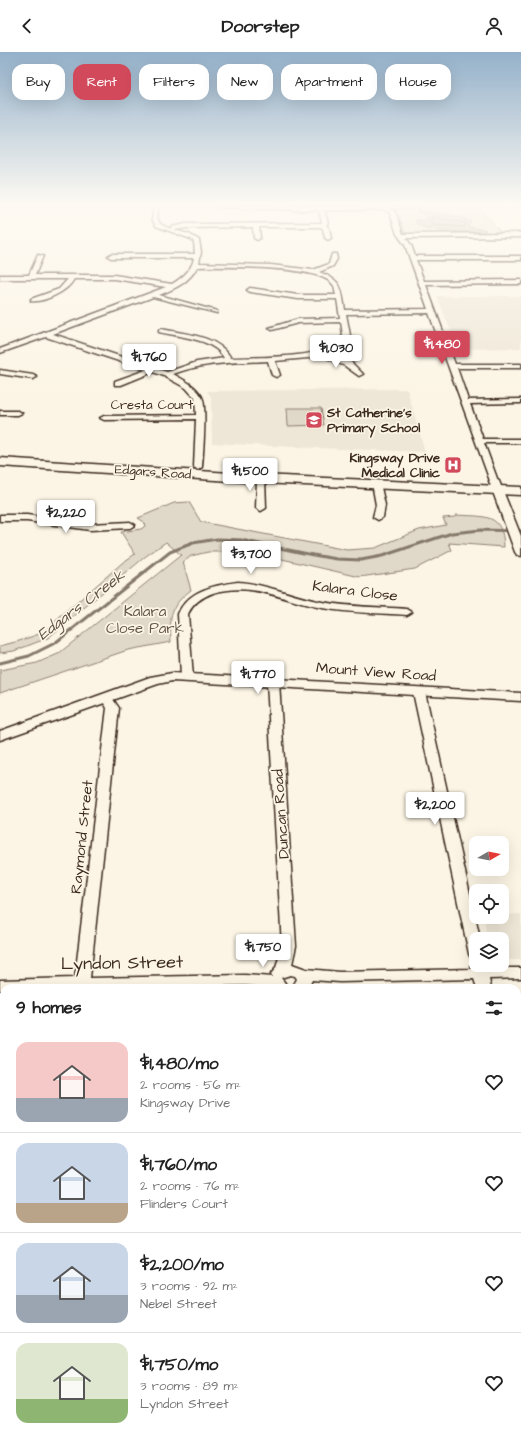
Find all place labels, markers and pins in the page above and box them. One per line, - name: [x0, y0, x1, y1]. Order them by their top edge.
- pin: $1,480: [409, 331, 475, 365]
- pin: $1,030: [303, 335, 369, 369]
- pin: $1,760: [116, 344, 182, 378]
- place label: St Catherine's Primary School: [326, 404, 420, 438]
- school or university icon: St Catherine's Primary School: [304, 410, 324, 430]
- place label: Kingsway Drive Medical Clinic: [350, 449, 441, 482]
- hospital icon: Kingsway Drive Medical Clinic: [443, 455, 463, 475]
- pin: $1,500: [217, 458, 283, 492]
- pin: $2,220: [33, 500, 99, 534]
- pin: $3,700: [218, 541, 284, 575]
- pin: $1,770: [225, 661, 291, 695]
- pin: $2,200: [402, 792, 468, 826]
- pin: $1,750: [230, 934, 296, 968]

